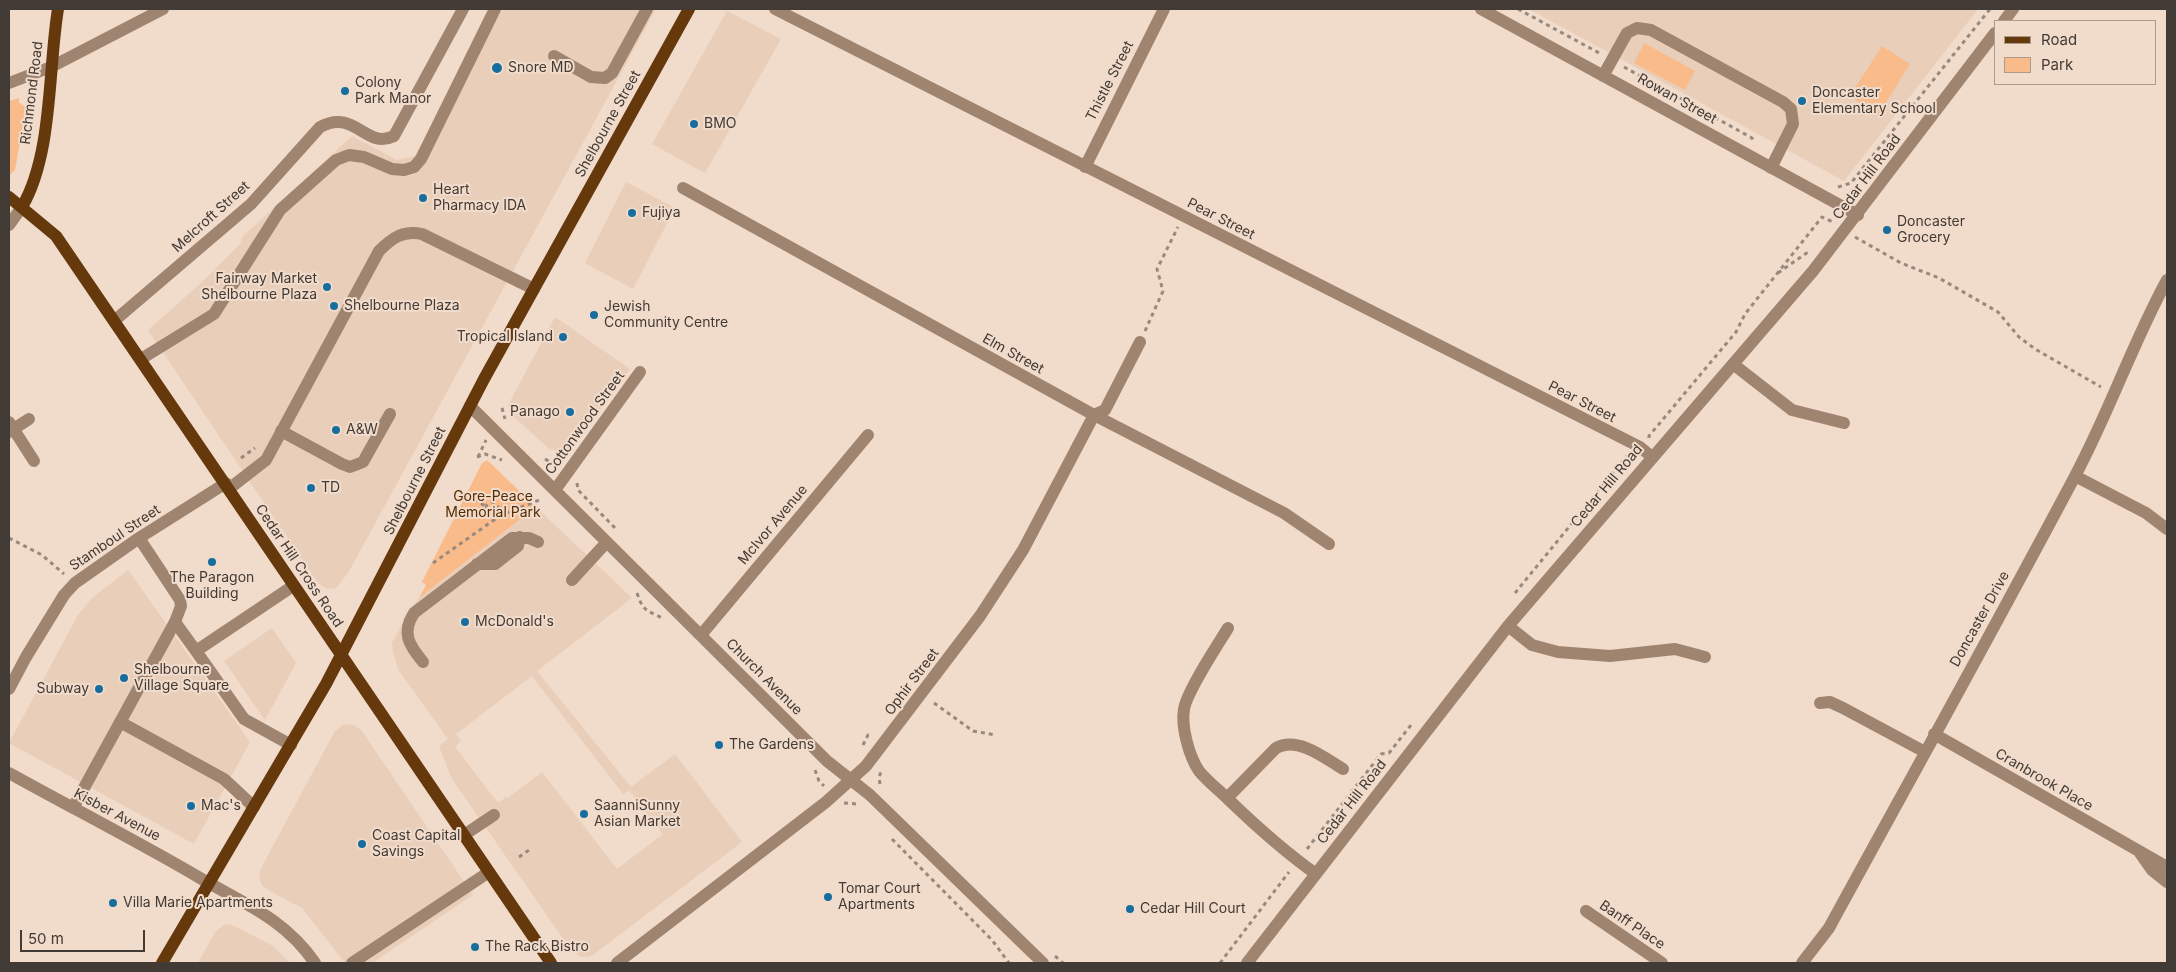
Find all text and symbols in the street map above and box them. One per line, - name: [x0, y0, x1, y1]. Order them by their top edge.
- legend: [1994, 20, 2156, 85]
- text: Road: [2041, 30, 2077, 49]
- street label: Thistle Street: [1083, 38, 1137, 124]
- street label: Richmond Road: [17, 40, 47, 146]
- text: Park: [2041, 55, 2073, 74]
- place label: Snore MD: [508, 60, 574, 76]
- marker: Snore MD: [490, 61, 504, 75]
- street label: Shelbourne Street: [572, 68, 644, 180]
- street label: Rowan Street: [1634, 70, 1720, 128]
- place label: Colony Park Manor: [355, 75, 431, 108]
- marker: Colony Park Manor: [339, 85, 351, 97]
- place label: Doncaster Elementary School: [1812, 85, 1936, 118]
- marker: Doncaster Elementary School: [1796, 95, 1808, 107]
- place label: BMO: [704, 116, 737, 132]
- marker: BMO: [688, 118, 700, 130]
- street label: Cedar Hill Road: [1830, 131, 1904, 223]
- street label: Melcroft Street: [169, 178, 253, 256]
- place label: Heart Pharmacy IDA: [433, 182, 526, 214]
- marker: Heart Pharmacy IDA: [417, 192, 429, 204]
- street label: Pear Street: [1184, 195, 1258, 243]
- place label: Fujiya: [642, 205, 681, 221]
- marker: Fujiya: [626, 207, 638, 219]
- place label: Doncaster Grocery: [1897, 214, 1965, 246]
- marker: Doncaster Grocery: [1881, 224, 1893, 236]
- place label: Fairway Market Shelbourne Plaza: [201, 271, 317, 304]
- marker: Fairway Market Shelbourne Plaza: [321, 281, 333, 293]
- place label: Shelbourne Plaza: [344, 298, 460, 314]
- place label: Jewish Community Centre: [604, 299, 728, 332]
- marker: Shelbourne Plaza: [328, 300, 340, 312]
- marker: Jewish Community Centre: [588, 309, 600, 321]
- place label: Tropical Island: [457, 329, 553, 345]
- street label: Elm Street: [979, 330, 1047, 378]
- marker: Tropical Island: [557, 331, 569, 343]
- street label: Cottonwood Street: [542, 368, 628, 478]
- street label: Pear Street: [1545, 378, 1619, 426]
- place label: Panago: [510, 404, 560, 420]
- marker: Panago: [564, 406, 576, 418]
- place label: A&W: [346, 422, 378, 438]
- marker: A&W: [330, 424, 342, 436]
- street label: Shelbourne Street: [380, 424, 450, 538]
- street label: Cedar Hill Road: [1568, 441, 1646, 531]
- place label: TD: [321, 480, 340, 496]
- marker: TD: [305, 482, 317, 494]
- street label: McIvor Avenue: [735, 482, 811, 568]
- park label: Gore-Peace Memorial Park: [445, 489, 541, 522]
- street label: Stamboul Street: [66, 501, 164, 575]
- street label: Cedar Hill Cross Road: [252, 501, 346, 631]
- marker: The Paragon Building: [206, 556, 218, 568]
- street label: Doncaster Drive: [1947, 568, 2013, 670]
- place label: The Paragon Building: [170, 570, 254, 602]
- place label: McDonald's: [475, 614, 554, 630]
- marker: McDonald's: [459, 616, 471, 628]
- street label: Church Avenue: [722, 635, 806, 719]
- street label: Ophir Street: [881, 645, 943, 719]
- place label: Shelbourne Village Square: [134, 662, 229, 694]
- marker: Shelbourne Village Square: [118, 672, 130, 684]
- place label: Subway: [36, 681, 89, 697]
- marker: Subway: [93, 683, 105, 695]
- place label: The Gardens: [729, 737, 814, 753]
- marker: The Gardens: [713, 739, 725, 751]
- street label: Cranbrook Place: [1992, 745, 2096, 815]
- street label: Cedar Hill Road: [1314, 757, 1390, 847]
- street label: Kisber Avenue: [71, 785, 163, 845]
- place label: Mac's: [201, 798, 241, 814]
- place label: SaanniSunny Asian Market: [594, 798, 681, 830]
- marker: Mac's: [185, 800, 197, 812]
- marker: SaanniSunny Asian Market: [578, 808, 590, 820]
- place label: Coast Capital Savings: [372, 828, 460, 860]
- marker: Coast Capital Savings: [356, 838, 368, 850]
- place label: Tomar Court Apartments: [838, 881, 921, 914]
- marker: Tomar Court Apartments: [822, 891, 834, 903]
- place label: Villa Marie Apartments: [123, 895, 273, 911]
- marker: Villa Marie Apartments: [107, 897, 119, 909]
- street label: Banff Place: [1596, 897, 1668, 953]
- place label: Cedar Hill Court: [1140, 901, 1246, 917]
- marker: Cedar Hill Court: [1124, 903, 1136, 915]
- scale bar: [22, 920, 148, 952]
- text: 50 m: [28, 929, 64, 948]
- place label: The Rack Bistro: [485, 939, 589, 955]
- marker: The Rack Bistro: [469, 941, 481, 953]

